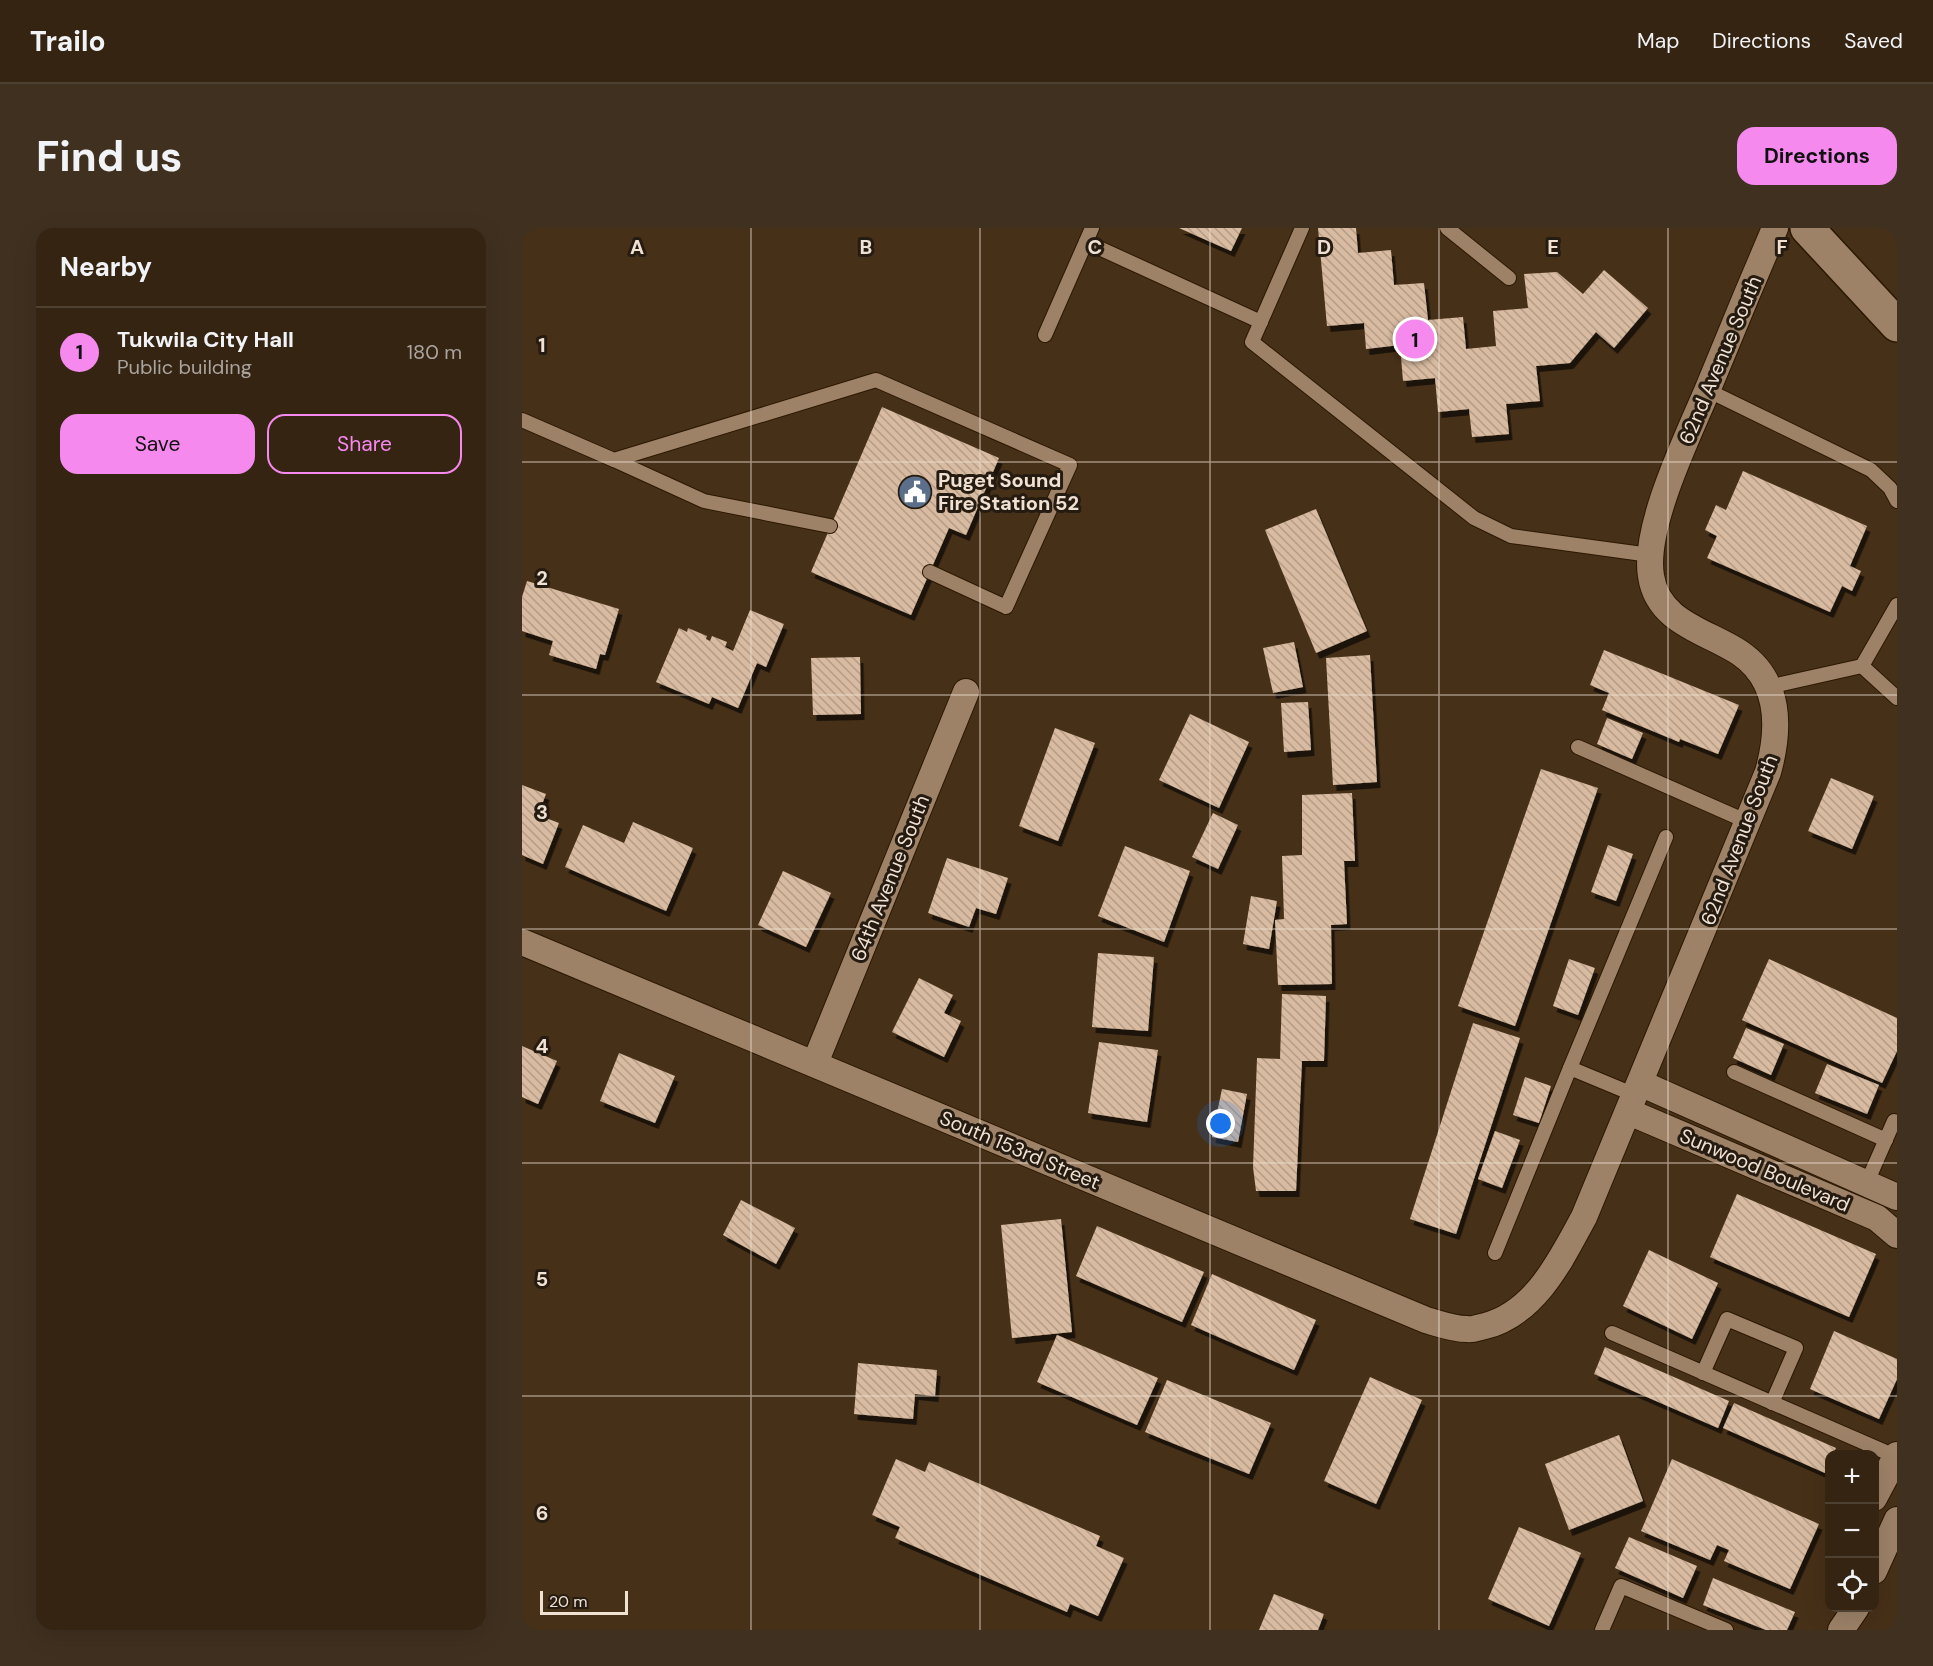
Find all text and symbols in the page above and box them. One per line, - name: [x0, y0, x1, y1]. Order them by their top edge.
- text: Trailo: [30, 23, 106, 60]
- text: Map: [1637, 27, 1679, 55]
- text: Directions: [1712, 27, 1811, 55]
- text: Saved: [1844, 27, 1903, 55]
- button: Directions: [1737, 127, 1897, 185]
- text: Find us: [36, 129, 182, 184]
- text: A: [630, 234, 644, 260]
- text: B: [860, 234, 872, 260]
- text: C: [1088, 234, 1102, 260]
- text: D: [1317, 234, 1331, 260]
- text: E: [1547, 234, 1559, 260]
- text: F: [1776, 234, 1788, 260]
- text: Nearby: [60, 250, 152, 284]
- street label: 62nd Avenue South: [1673, 272, 1767, 448]
- pin: 1: [1396, 316, 1434, 362]
- text: Tukwila City Hall: [117, 325, 294, 354]
- text: 1: [538, 332, 546, 358]
- text: 1: [76, 339, 83, 365]
- text: 180 m: [407, 339, 462, 365]
- text: Public building: [117, 354, 252, 380]
- button: Save: [60, 414, 255, 474]
- button: Share: [267, 414, 462, 474]
- place label: Puget Sound Fire Station 52: [938, 467, 1079, 516]
- public building icon: Puget Sound Fire Station 52: [897, 474, 933, 510]
- text: 2: [536, 565, 548, 591]
- street label: 62nd Avenue South: [1695, 751, 1783, 929]
- street label: 64th Avenue South: [845, 791, 935, 965]
- text: 3: [536, 799, 548, 825]
- text: 4: [536, 1033, 549, 1059]
- street label: South 153rd Street: [936, 1105, 1104, 1196]
- your location: [1206, 1109, 1235, 1138]
- street label: Sunwood Boulevard: [1676, 1122, 1854, 1218]
- text: 5: [536, 1266, 548, 1292]
- map controls: [1825, 1450, 1879, 1612]
- button: +: [1825, 1450, 1879, 1504]
- text: 6: [536, 1500, 548, 1526]
- button: −: [1825, 1504, 1879, 1558]
- button: locate: [1825, 1558, 1879, 1612]
- scale bar: [540, 1588, 628, 1616]
- text: 20 m: [549, 1591, 588, 1612]

